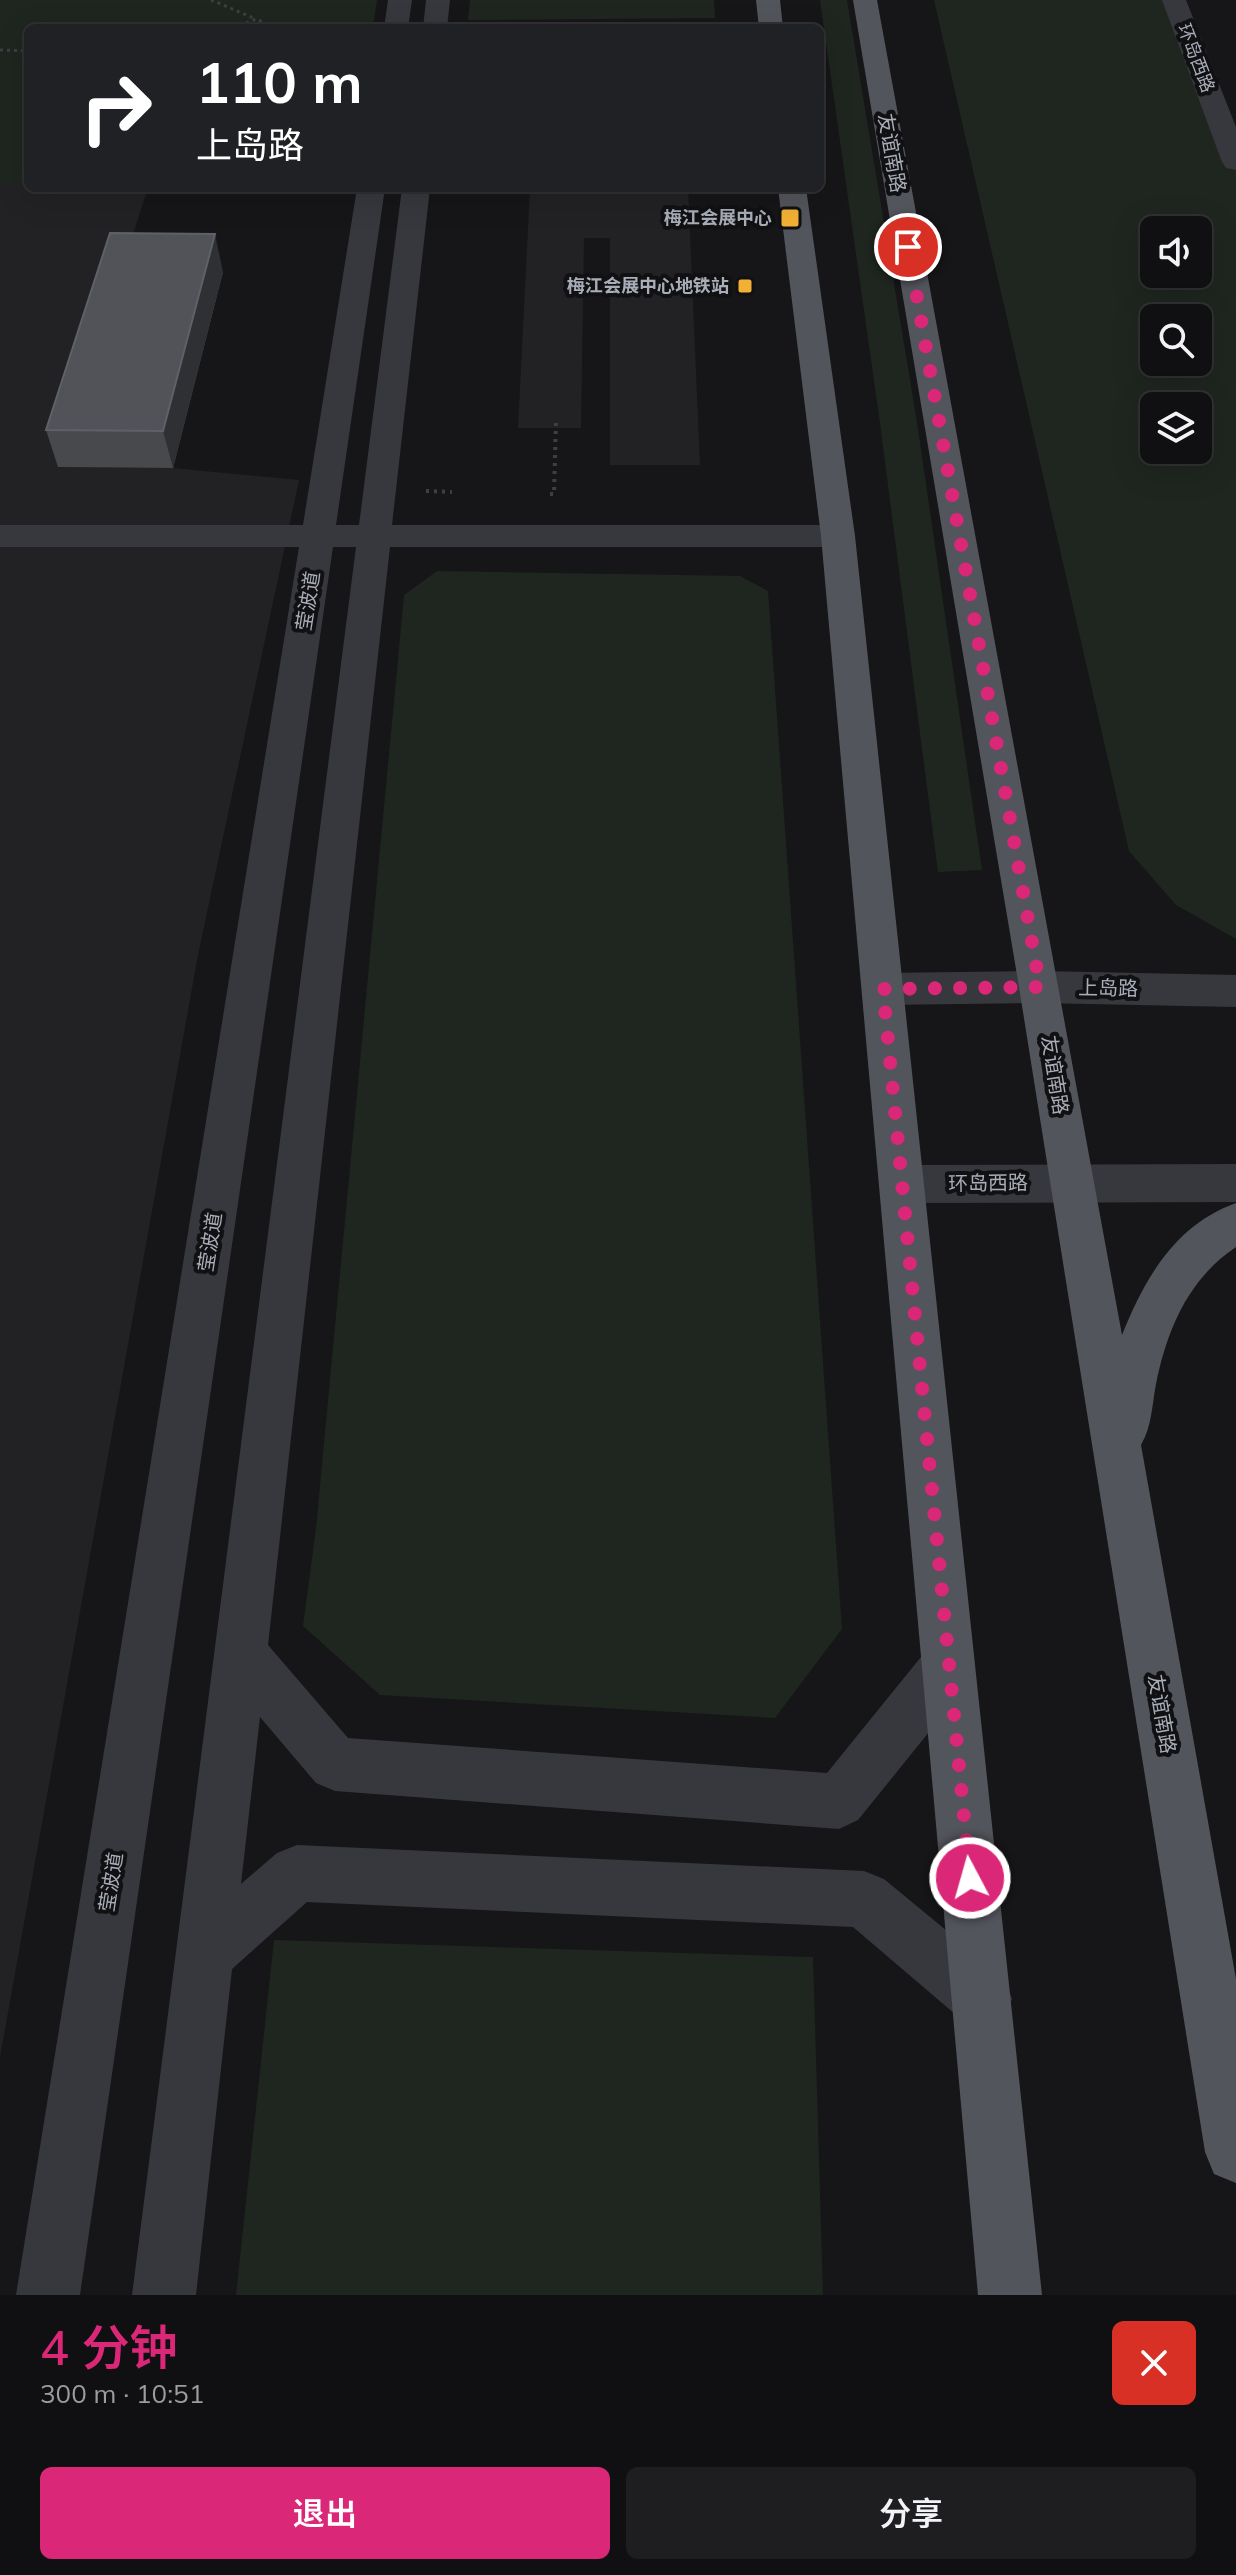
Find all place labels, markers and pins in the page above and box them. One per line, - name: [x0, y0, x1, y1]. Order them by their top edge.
- place label: 梅江会展中心: [664, 206, 772, 229]
- marker: 梅江会展中心: [779, 207, 801, 229]
- pin: [874, 213, 942, 281]
- place label: 梅江会展中心地铁站: [567, 274, 729, 297]
- marker: 梅江会展中心地铁站: [736, 277, 754, 295]

